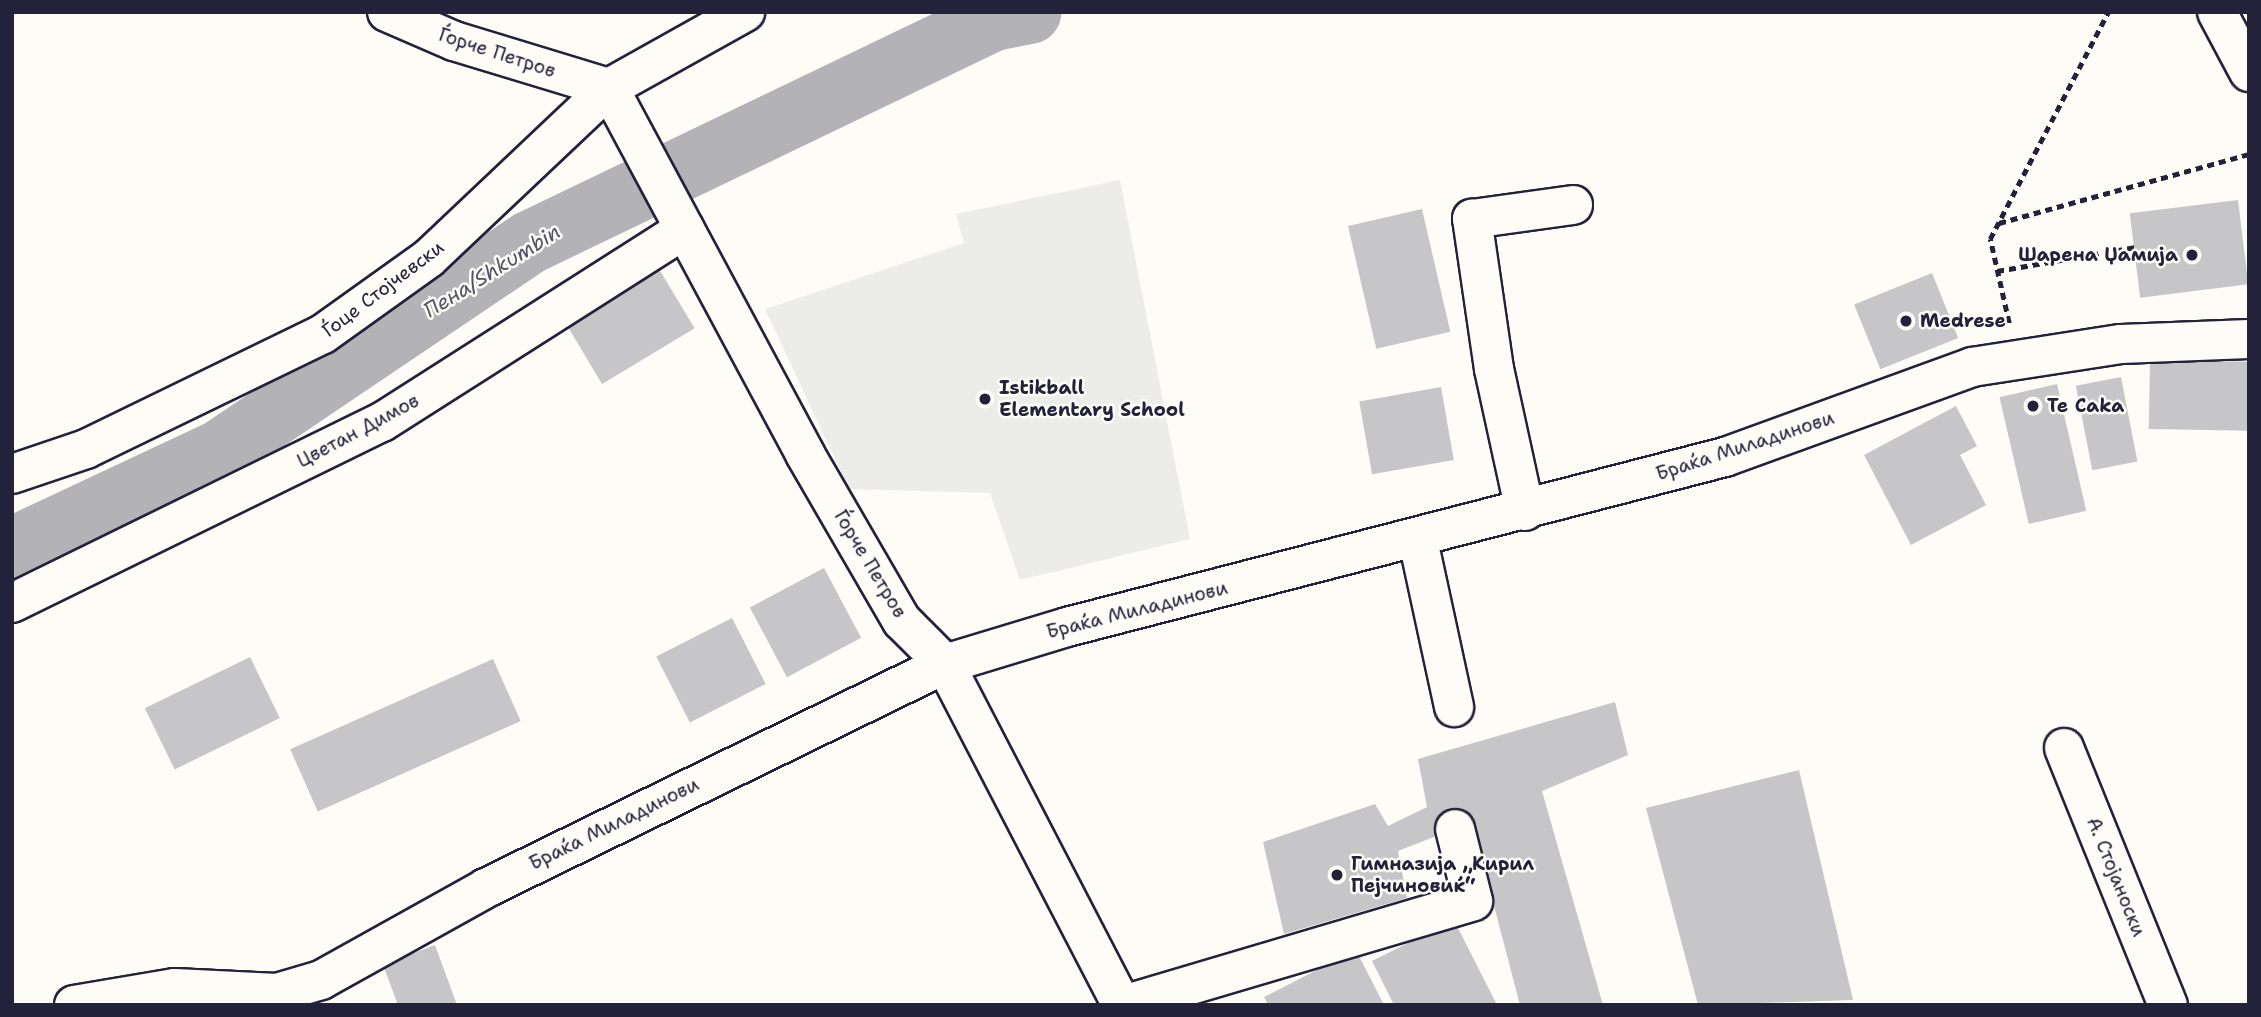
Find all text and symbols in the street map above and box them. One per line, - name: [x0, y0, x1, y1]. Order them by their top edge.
- street label: Ѓорче Петров: [436, 23, 558, 83]
- water label: Пена/Shkumbin: [419, 219, 565, 323]
- street label: Ѓоце Стојчевски: [318, 236, 448, 342]
- place label: Шарена Џамија: [2018, 244, 2178, 266]
- marker: Шарена Џамија: [2184, 247, 2200, 263]
- place label: Medrese: [1920, 310, 2006, 332]
- marker: Medrese: [1898, 313, 1914, 329]
- place label: Istikball Elementary School: [999, 377, 1185, 421]
- street label: Цветан Димов: [293, 389, 423, 473]
- marker: Istikball Elementary School: [977, 391, 993, 407]
- place label: Te Caka: [2047, 395, 2124, 417]
- marker: Te Caka: [2025, 398, 2041, 414]
- street label: Браќа Миладинови: [1653, 406, 1837, 486]
- street label: Ѓорче Петров: [829, 506, 911, 622]
- street label: Браќа Миладинови: [1044, 576, 1230, 644]
- street label: Браќа Миладинови: [525, 773, 703, 875]
- street label: А. Стојаноски: [2082, 814, 2150, 940]
- place label: Гимназија „Кирил Пејчиновиќ“: [1351, 853, 1534, 897]
- marker: Гимназија „Кирил Пејчиновиќ“: [1329, 867, 1345, 883]

